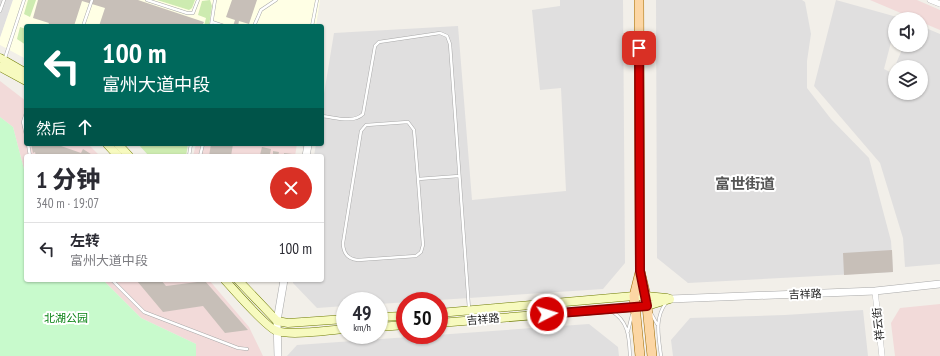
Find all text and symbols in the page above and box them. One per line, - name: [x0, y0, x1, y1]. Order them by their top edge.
- map controls: [888, 12, 928, 100]
- button: sound: [888, 12, 928, 52]
- pin: [622, 31, 656, 65]
- text: 100 m: [102, 34, 166, 71]
- icon: arrive: [628, 37, 650, 59]
- icon: left: [36, 40, 88, 92]
- button: layers: [888, 60, 928, 100]
- text: 富州大道中段: [102, 73, 210, 96]
- icon: ahead: [74, 116, 96, 138]
- text: 然后: [36, 119, 66, 138]
- text: 1 分钟: [36, 164, 100, 195]
- button: close: [270, 167, 312, 209]
- district label: 富世街道: [715, 174, 775, 193]
- text: 340 m · 19:07: [36, 195, 99, 212]
- text: 左转: [70, 231, 100, 250]
- icon: left: [36, 238, 58, 260]
- text: 100 m: [279, 239, 312, 258]
- text: 富州大道中段: [70, 252, 148, 269]
- street label: 吉祥路: [788, 286, 822, 302]
- speed limit sign: 50: [396, 292, 448, 344]
- position arrow: [526, 293, 568, 335]
- text: 49: [352, 300, 372, 326]
- street label: 祥云街: [869, 307, 887, 341]
- park label: 北湖公园: [44, 311, 88, 325]
- street label: 吉祥路: [466, 311, 500, 327]
- text: km/h: [353, 321, 371, 334]

